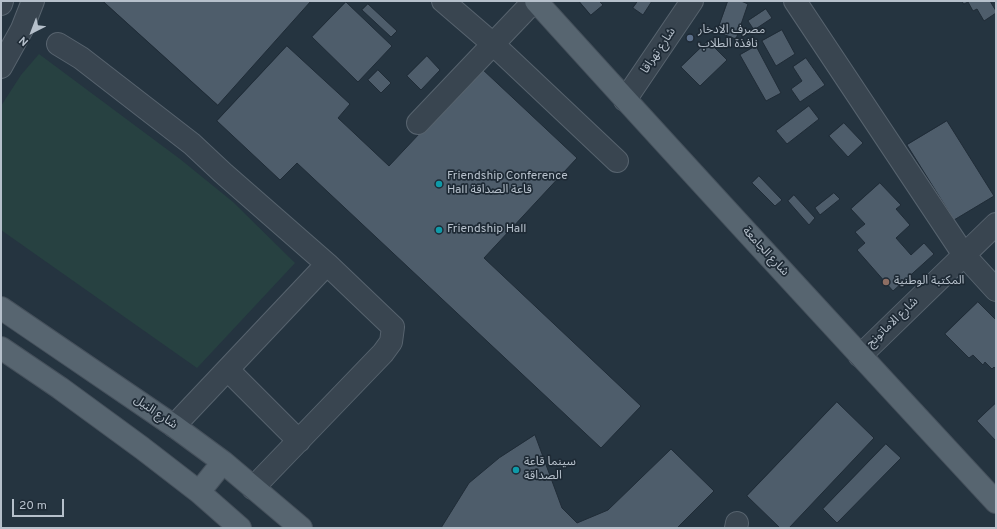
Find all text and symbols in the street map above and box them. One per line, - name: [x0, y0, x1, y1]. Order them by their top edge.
- north arrow: [12, 12, 52, 52]
- place label: مصرف الادخار نافذة الطلاب: [698, 24, 765, 52]
- street label: شارع تهراقا: [638, 25, 680, 77]
- text: N: [16, 33, 32, 49]
- marker: مصرف الادخار نافذة الطلاب: [685, 33, 695, 43]
- place label: Friendship Conference Hall قاعة الصداقة: [447, 170, 568, 198]
- marker: Friendship Conference Hall قاعة الصداقة: [434, 179, 444, 189]
- place label: Friendship Hall: [447, 223, 526, 237]
- marker: Friendship Hall: [434, 225, 444, 235]
- street label: شارع الجامعة: [739, 225, 791, 279]
- place label: المكتبة الوطنية: [894, 275, 964, 289]
- marker: المكتبة الوطنية: [881, 277, 891, 287]
- street label: شارع الاماتونج: [864, 295, 922, 351]
- street label: شارع النيل: [130, 393, 180, 433]
- place label: سينما قاعة الصداقة: [524, 456, 576, 484]
- marker: سينما قاعة الصداقة: [511, 465, 521, 475]
- scale bar: [14, 491, 66, 517]
- text: 20 m: [19, 498, 47, 514]

